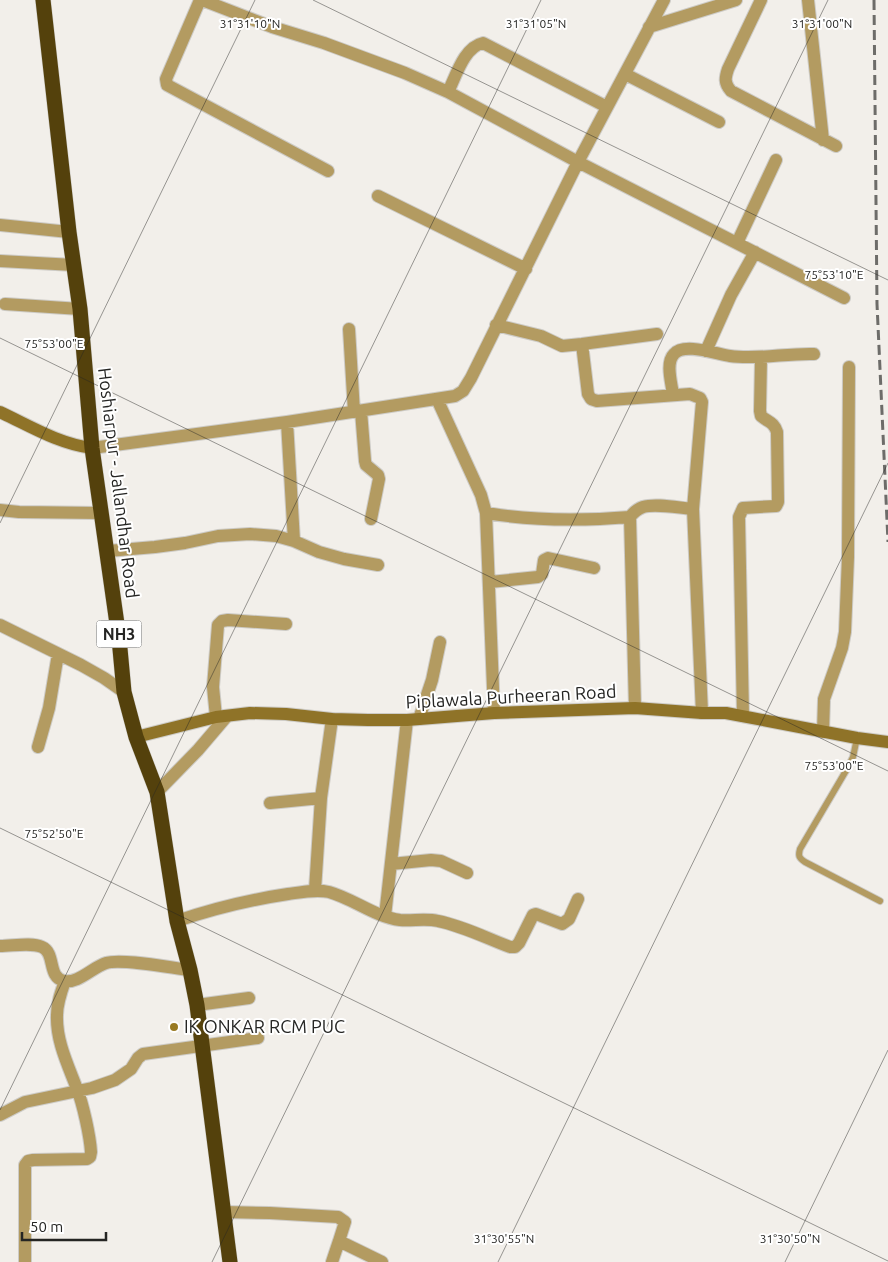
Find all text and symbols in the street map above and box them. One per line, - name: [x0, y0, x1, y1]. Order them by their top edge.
- text: 31°31'10"N: [220, 17, 280, 30]
- text: 31°31'05"N: [506, 17, 566, 30]
- text: 31°31'00"N: [792, 17, 852, 30]
- text: 75°53'10"E: [805, 268, 864, 281]
- text: 75°53'00"E: [25, 337, 84, 350]
- street label: Hoshiarpur - Jallandhar Road: [95, 366, 143, 599]
- road number: NH3: [96, 620, 142, 648]
- street label: Piplawala Purheeran Road: [405, 680, 617, 712]
- text: 75°53'00"E: [805, 759, 864, 772]
- text: 75°52'50"E: [25, 827, 84, 840]
- place label: IK ONKAR RCM PUC: [184, 1016, 345, 1036]
- marker: IK ONKAR RCM PUC: [168, 1021, 180, 1033]
- scale bar: [22, 1210, 106, 1242]
- text: 50 m: [30, 1218, 63, 1235]
- text: 31°30'55"N: [474, 1232, 534, 1245]
- text: 31°30'50"N: [760, 1232, 820, 1245]

